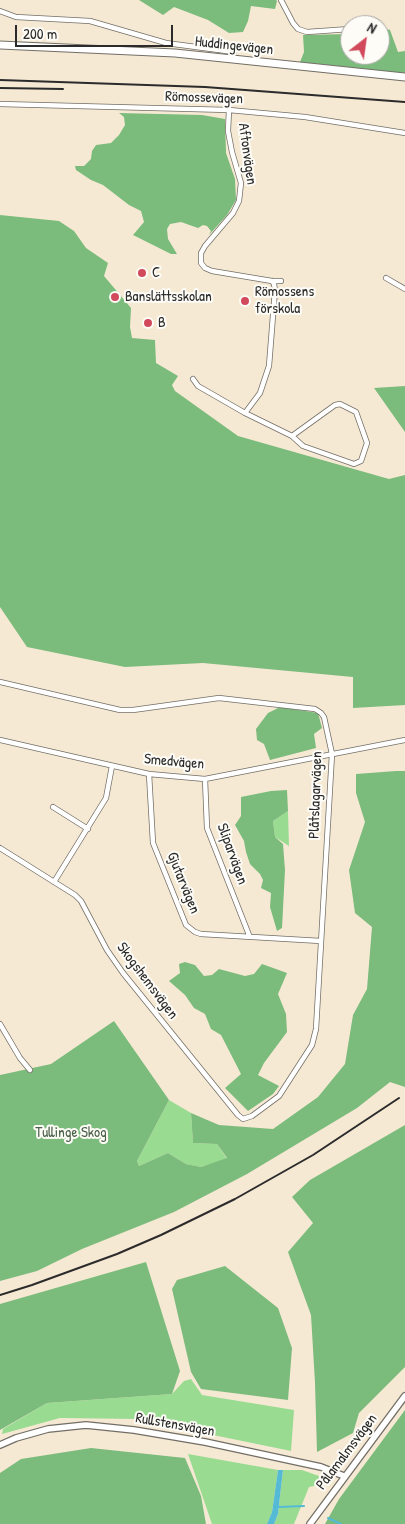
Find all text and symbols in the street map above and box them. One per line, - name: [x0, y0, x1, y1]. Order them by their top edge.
- scale bar: [18, 15, 175, 47]
- north arrow: [340, 15, 390, 65]
- text: N: [364, 17, 380, 38]
- text: 200 m: [23, 23, 57, 44]
- street label: Huddingevägen: [194, 33, 274, 59]
- street label: Römossevägen: [165, 88, 243, 108]
- street label: Aftonvägen: [234, 122, 260, 186]
- place label: C: [152, 264, 160, 282]
- marker: C: [136, 267, 148, 279]
- place label: Römossens förskola: [255, 283, 314, 318]
- place label: Banslättsskolan: [125, 288, 212, 306]
- marker: Banslättsskolan: [109, 291, 121, 303]
- marker: Römossens förskola: [239, 295, 251, 307]
- place label: B: [158, 314, 166, 332]
- marker: B: [142, 317, 154, 329]
- street label: Smedvägen: [143, 750, 205, 774]
- street label: Plåtslagarvägen: [305, 751, 327, 839]
- street label: Sliparvägen: [213, 821, 251, 887]
- street label: Gjutarvägen: [163, 850, 203, 916]
- street label: Skogshemsvägen: [112, 939, 182, 1023]
- park label: Tullinge Skog: [35, 1124, 107, 1142]
- street label: Rullstensvägen: [134, 1409, 216, 1441]
- street label: Pålamalmsvägen: [313, 1411, 381, 1493]

